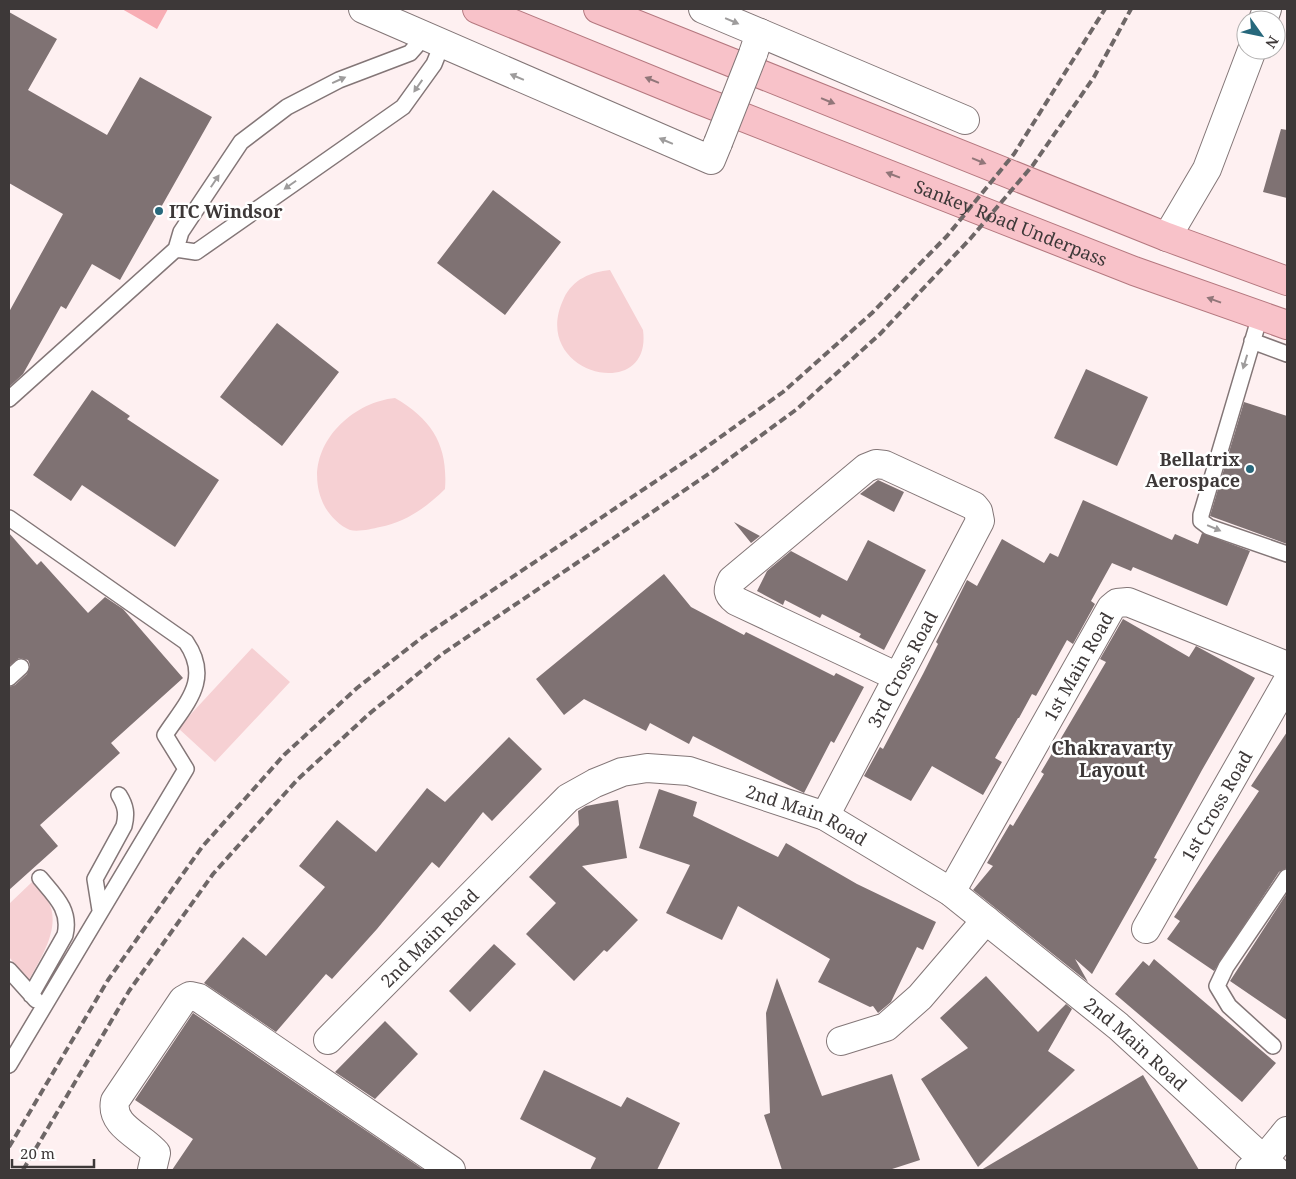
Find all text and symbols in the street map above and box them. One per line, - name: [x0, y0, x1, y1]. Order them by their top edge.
- north arrow: [1236, 10, 1286, 60]
- one-way arrow: [724, 17, 739, 25]
- text: N: [1261, 33, 1283, 52]
- one-way arrow: [510, 72, 524, 80]
- one-way arrow: [332, 76, 346, 84]
- one-way arrow: [645, 76, 659, 84]
- one-way arrow: [413, 80, 423, 93]
- one-way arrow: [821, 97, 835, 105]
- one-way arrow: [659, 136, 673, 144]
- one-way arrow: [972, 157, 987, 165]
- one-way arrow: [885, 171, 900, 178]
- one-way arrow: [211, 174, 220, 188]
- street label: Sankey Road Underpass: [911, 174, 1111, 271]
- one-way arrow: [284, 180, 297, 190]
- place label: ITC Windsor: [169, 199, 283, 223]
- marker: ITC Windsor: [153, 205, 165, 217]
- one-way arrow: [1206, 296, 1221, 303]
- one-way arrow: [1241, 355, 1249, 370]
- place label: Bellatrix Aerospace: [1145, 447, 1240, 492]
- marker: Bellatrix Aerospace: [1244, 463, 1256, 475]
- one-way arrow: [1207, 525, 1221, 533]
- street label: 3rd Cross Road: [862, 607, 943, 732]
- street label: 1st Main Road: [1038, 607, 1118, 725]
- district label: Chakravarty Layout: [1051, 735, 1173, 783]
- street label: 1st Cross Road: [1175, 746, 1257, 865]
- street label: 2nd Main Road: [743, 779, 872, 851]
- street label: 2nd Main Road: [375, 883, 484, 992]
- street label: 2nd Main Road: [1079, 992, 1193, 1096]
- scale bar: [12, 1136, 95, 1168]
- text: 20 m: [20, 1143, 55, 1163]

